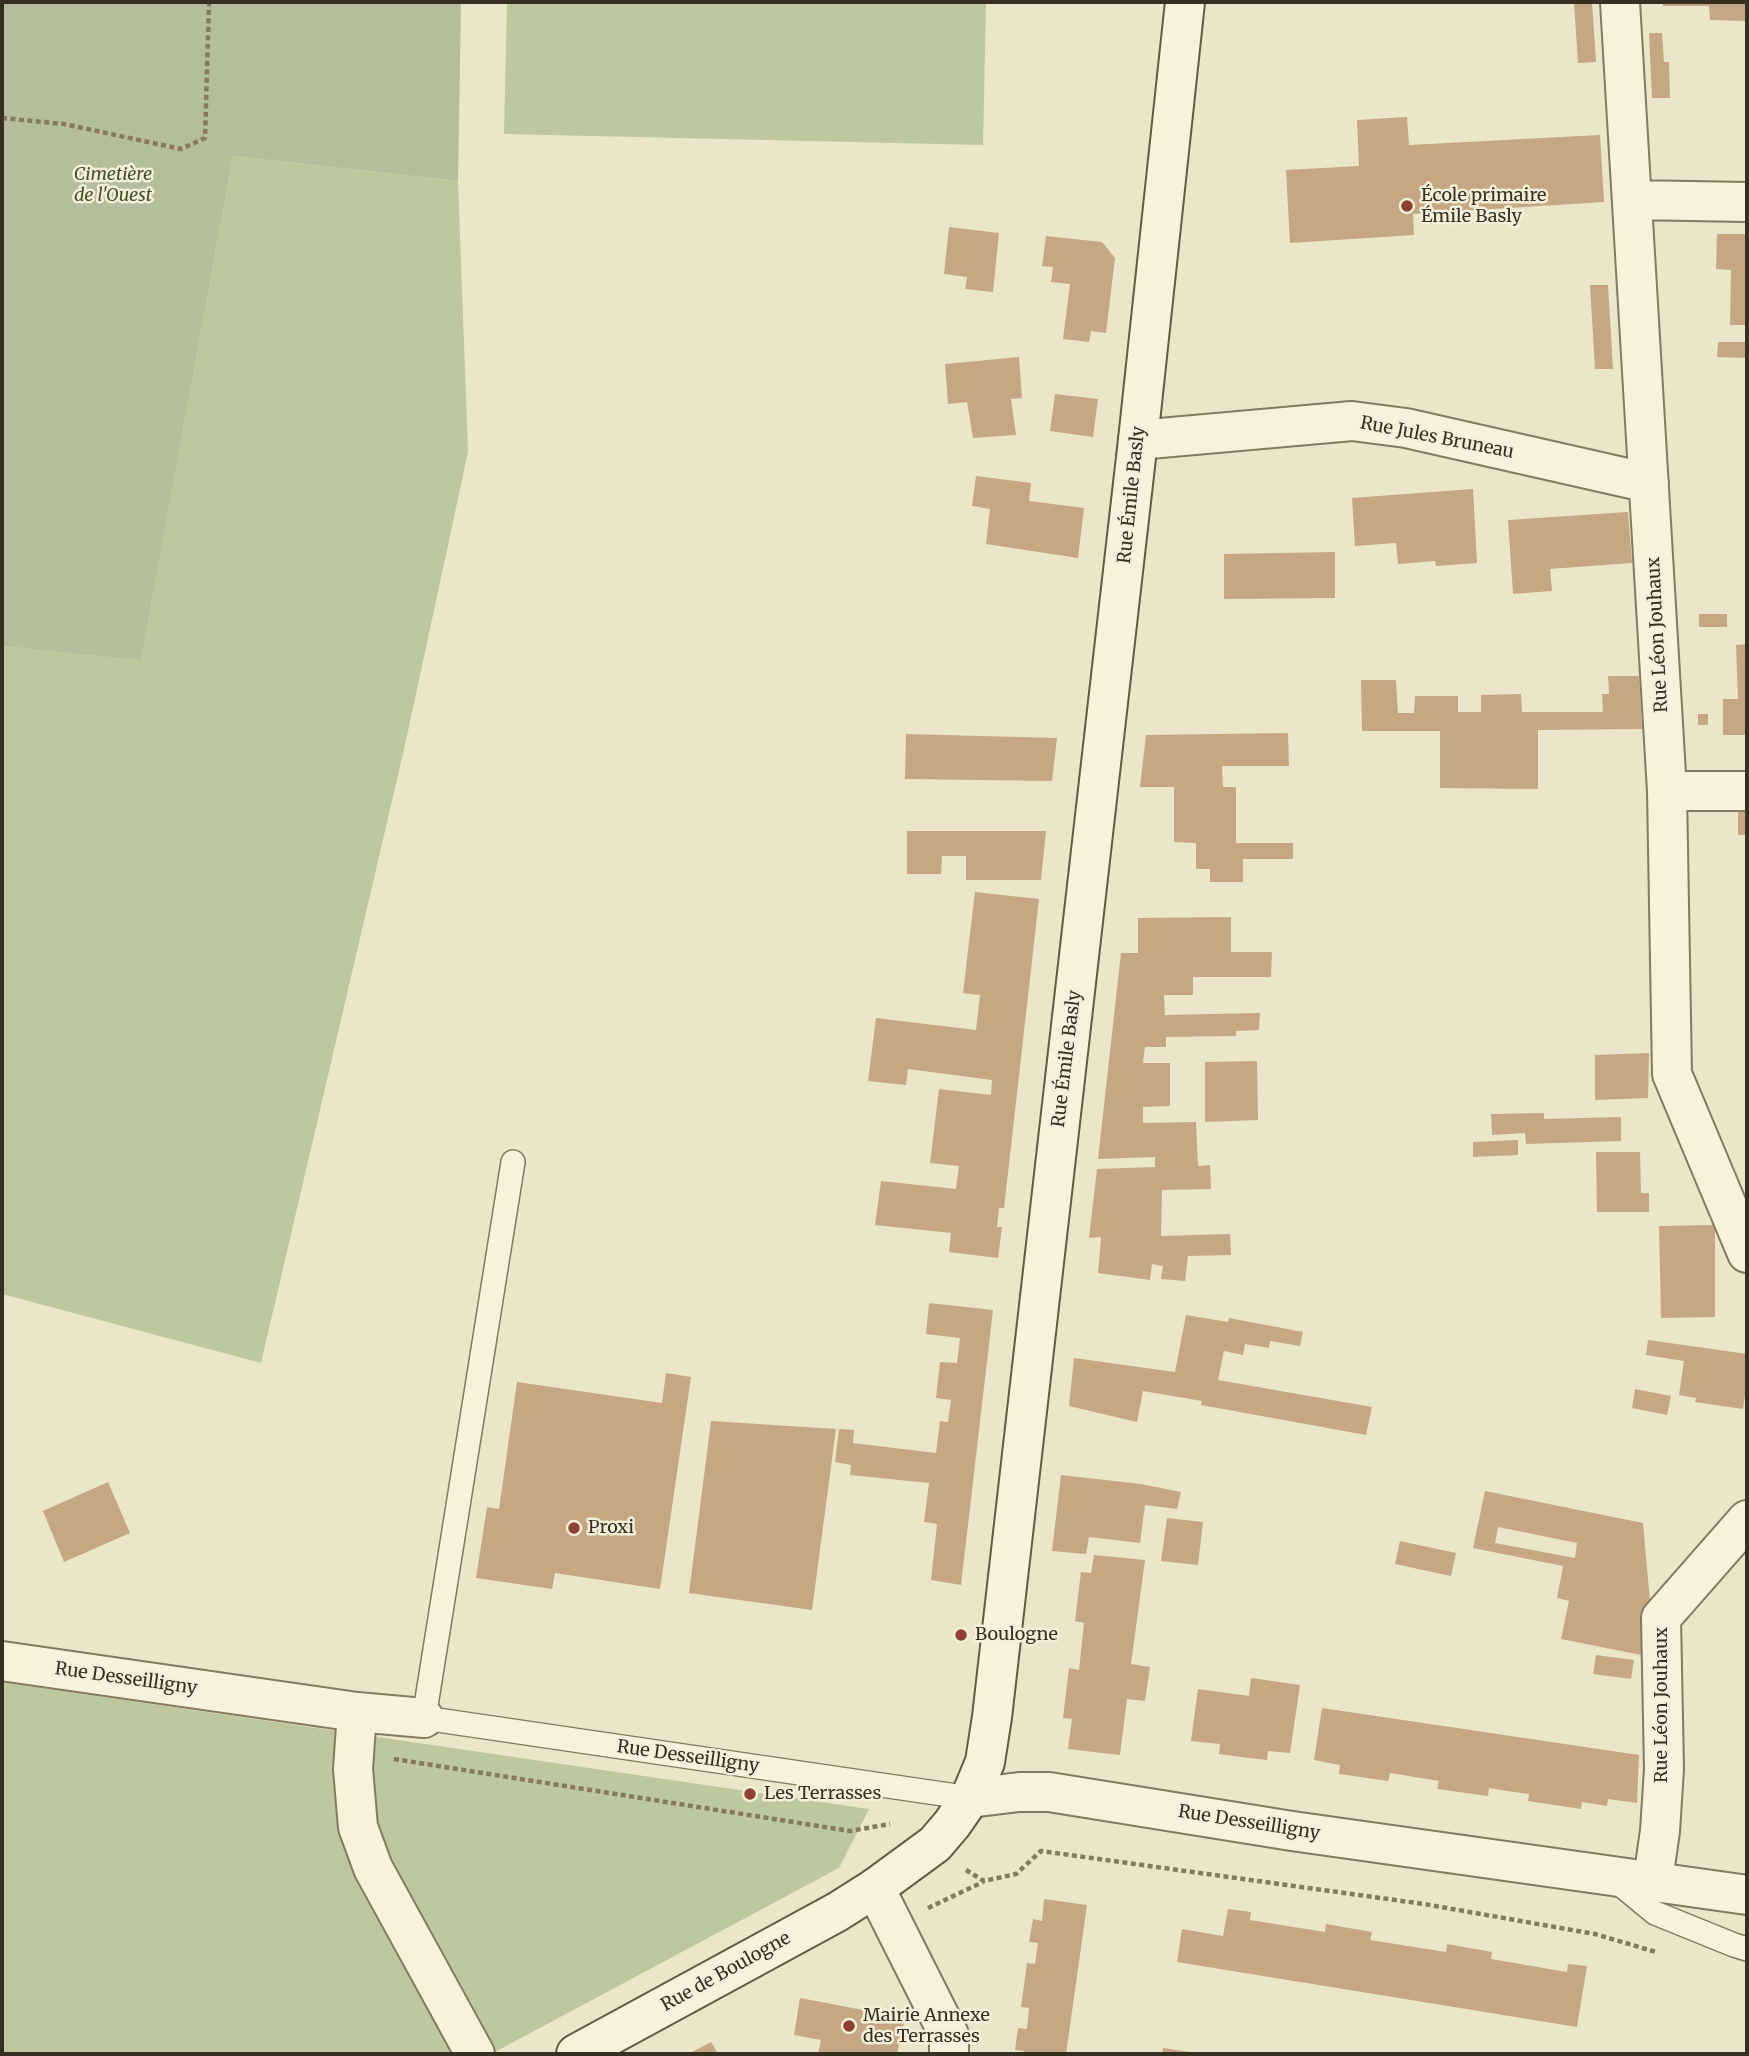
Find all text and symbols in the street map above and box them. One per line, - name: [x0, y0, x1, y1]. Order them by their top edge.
- park label: Cimetière de l'Ouest: [74, 164, 152, 206]
- place label: École primaire Émile Basly: [1421, 185, 1546, 228]
- marker: École primaire Émile Basly: [1399, 198, 1415, 214]
- street label: Rue Jules Bruneau: [1358, 413, 1516, 463]
- street label: Rue Émile Basly: [1114, 425, 1150, 565]
- street label: Rue Léon Jouhaux: [1643, 557, 1673, 713]
- street label: Rue Émile Basly: [1048, 989, 1086, 1129]
- place label: Proxi: [588, 1517, 634, 1539]
- marker: Proxi: [566, 1520, 582, 1536]
- place label: Boulogne: [975, 1624, 1058, 1646]
- marker: Boulogne: [953, 1627, 969, 1643]
- street label: Rue Léon Jouhaux: [1651, 1627, 1673, 1783]
- street label: Rue Desseilligny: [54, 1658, 198, 1700]
- street label: Rue Desseilligny: [616, 1736, 760, 1778]
- place label: Les Terrasses: [764, 1783, 881, 1805]
- marker: Les Terrasses: [742, 1786, 758, 1802]
- street label: Rue Desseilligny: [1177, 1801, 1321, 1845]
- street label: Rue de Boulogne: [657, 1927, 795, 2017]
- place label: Mairie Annexe des Terrasses: [863, 2005, 990, 2048]
- marker: Mairie Annexe des Terrasses: [841, 2018, 857, 2034]

